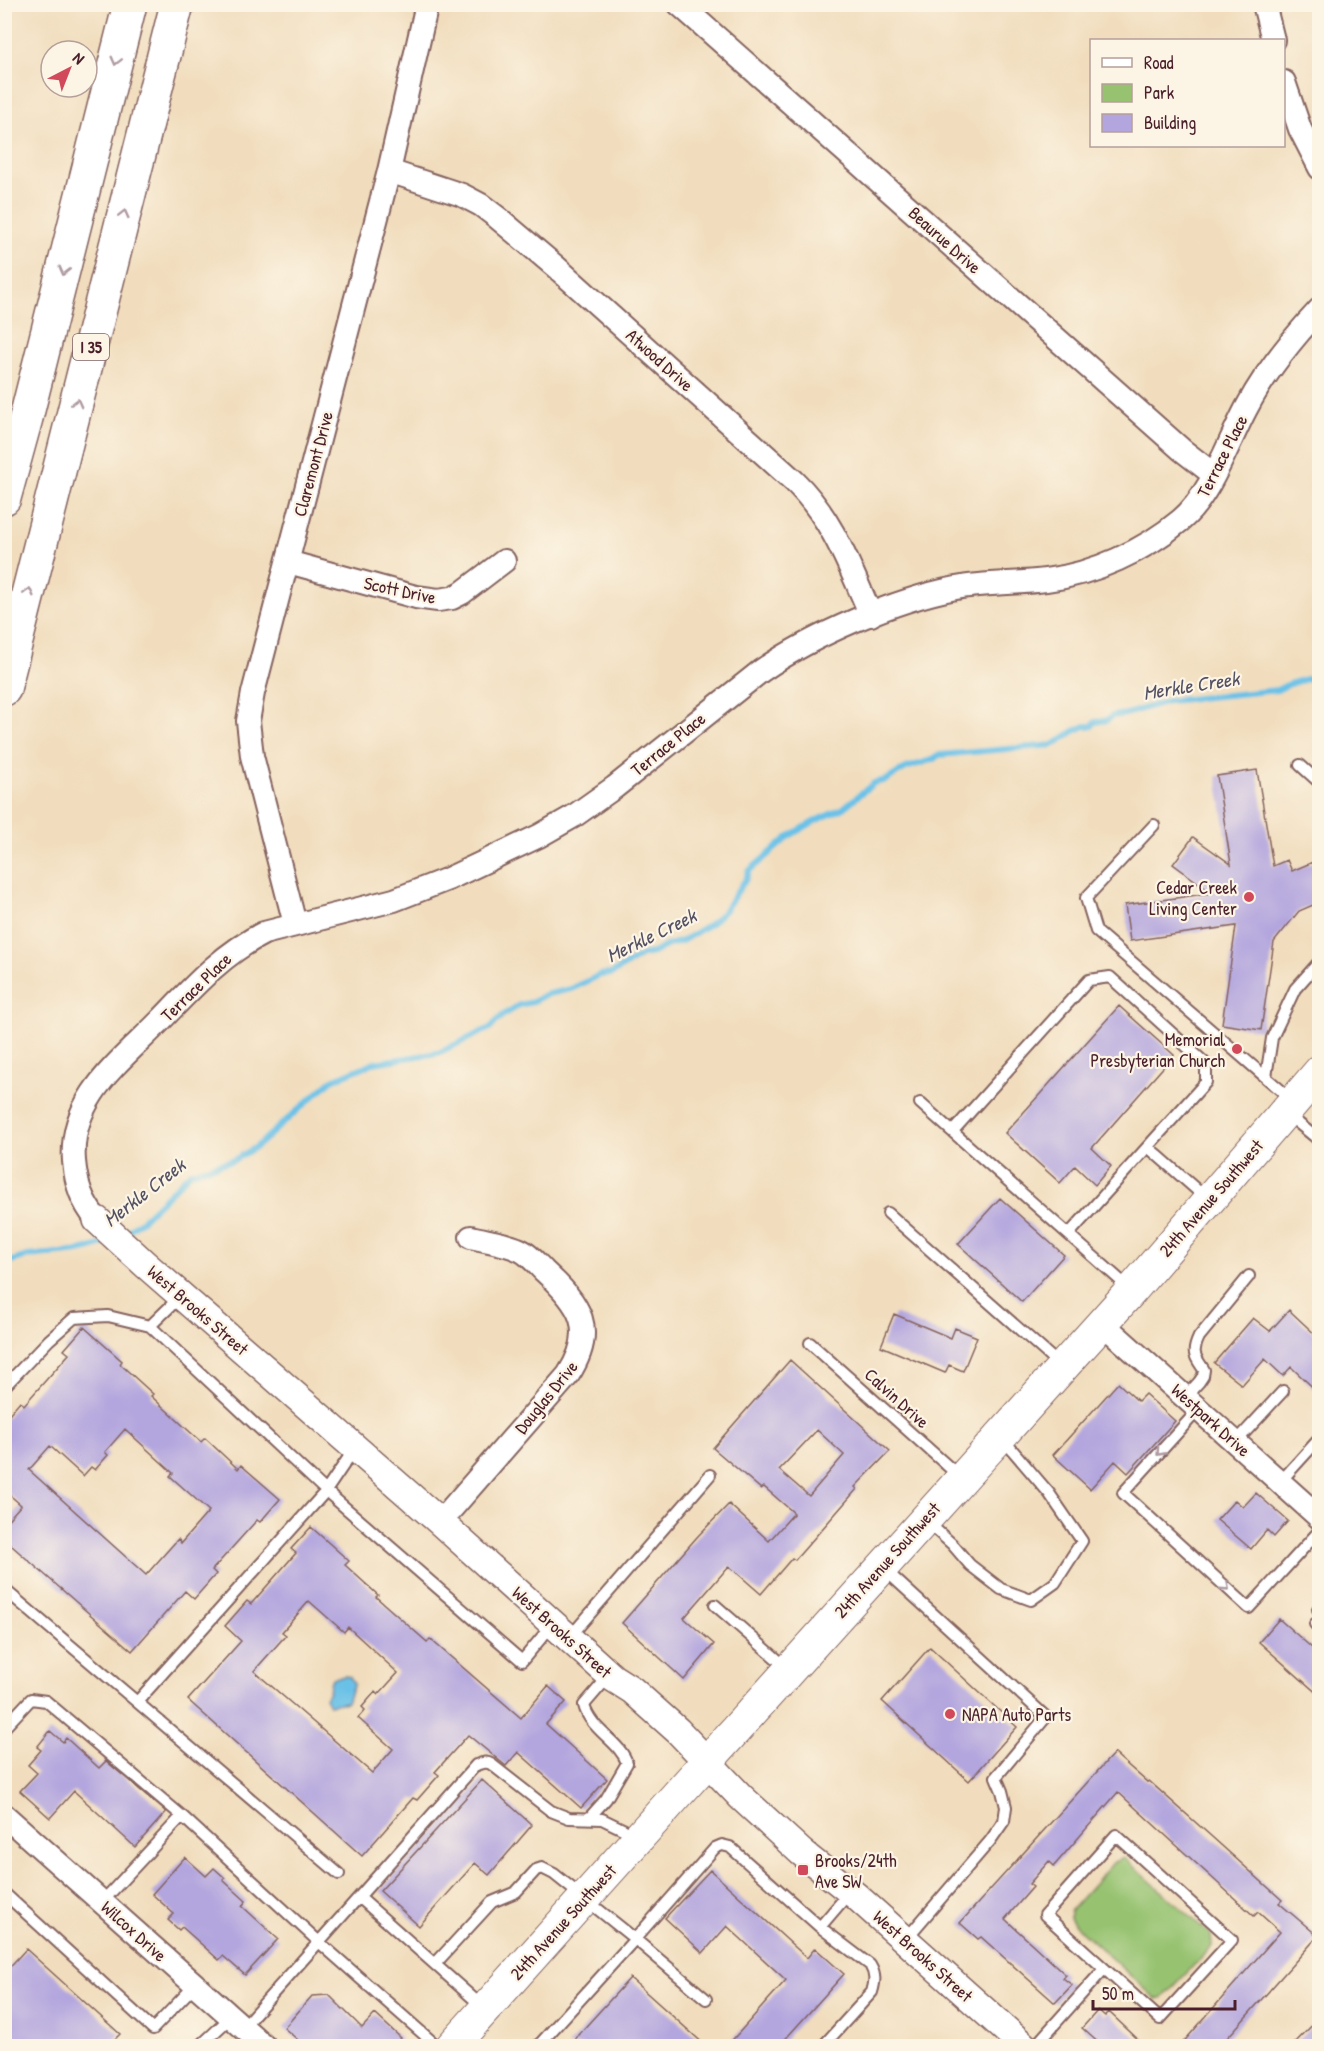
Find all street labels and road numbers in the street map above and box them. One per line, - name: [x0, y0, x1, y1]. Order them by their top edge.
- street label: Beaurue Drive: [903, 201, 987, 279]
- street label: Atwood Drive: [621, 323, 699, 397]
- road number: I 35: [73, 334, 109, 360]
- street label: Claremont Drive: [287, 409, 339, 519]
- street label: Terrace Place: [1191, 410, 1253, 502]
- street label: Scott Drive: [362, 570, 438, 610]
- street label: Terrace Place: [625, 706, 711, 782]
- street label: Terrace Place: [155, 947, 237, 1027]
- street label: 24th Avenue Southwest: [1153, 1133, 1269, 1262]
- street label: West Brooks Street: [142, 1259, 255, 1361]
- street label: Douglas Drive: [509, 1355, 583, 1439]
- street label: Calvin Drive: [859, 1362, 935, 1434]
- street label: Westpark Drive: [1166, 1378, 1256, 1462]
- street label: 24th Avenue Southwest: [828, 1496, 946, 1623]
- street label: West Brooks Street: [507, 1580, 618, 1684]
- street label: 24th Avenue Southwest: [504, 1858, 622, 1985]
- street label: Wilcox Drive: [96, 1895, 172, 1967]
- street label: West Brooks Street: [868, 1904, 979, 2008]

